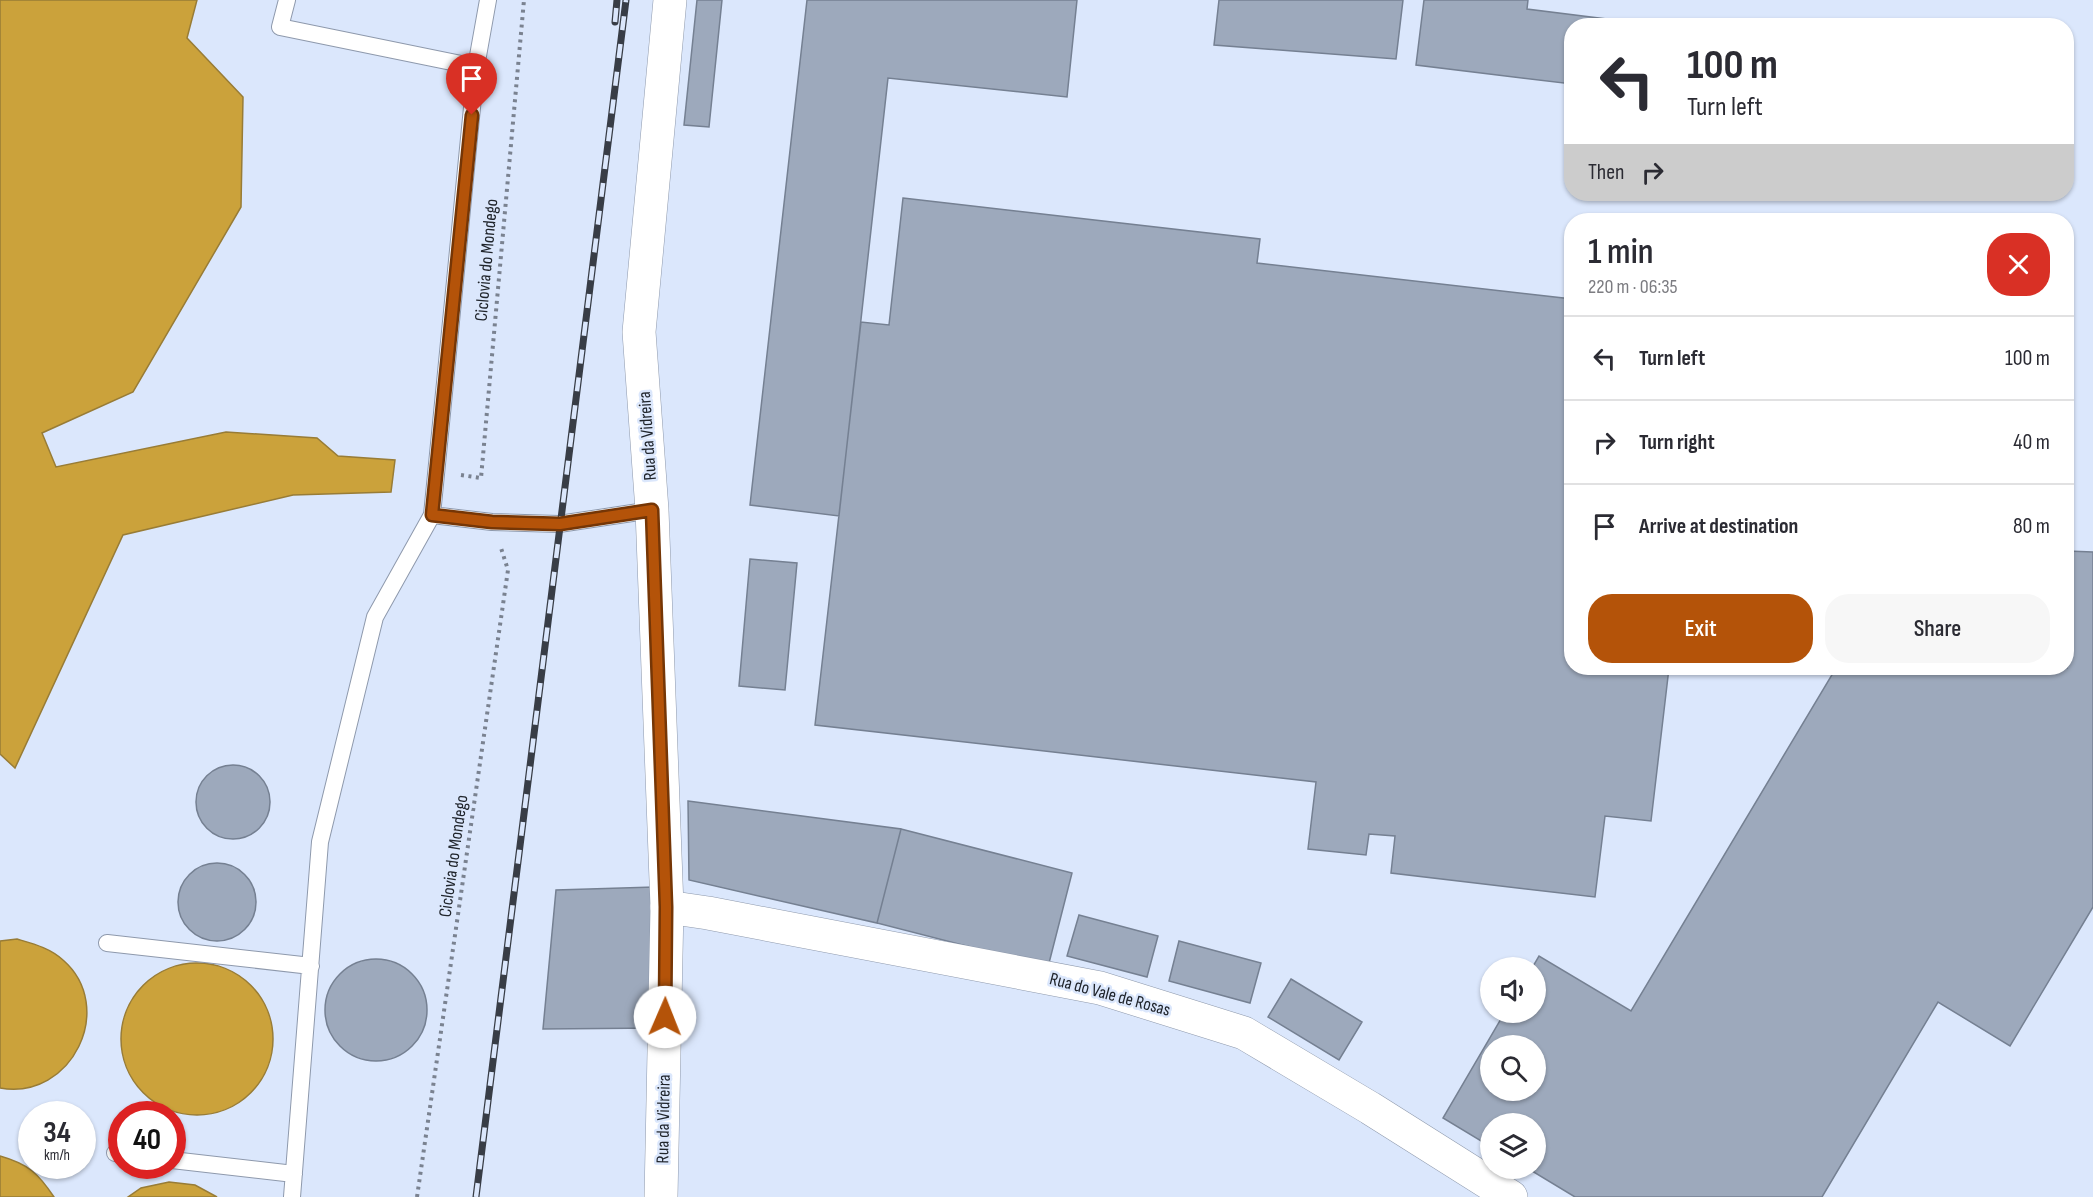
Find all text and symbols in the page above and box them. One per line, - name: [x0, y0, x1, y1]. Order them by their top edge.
- text: 100 m: [1687, 40, 1778, 91]
- icon: left: [1588, 42, 1666, 120]
- pin: [446, 53, 497, 115]
- icon: arrive: [455, 62, 488, 95]
- text: Turn left: [1687, 91, 1763, 123]
- icon: right: [1636, 156, 1669, 189]
- text: Then: [1588, 159, 1624, 186]
- street label: Ciclovia do Mondego: [471, 198, 502, 322]
- text: 1 min: [1588, 231, 1653, 274]
- button: close: [1987, 233, 2050, 296]
- text: 220 m · 06:35: [1588, 275, 1678, 299]
- icon: left: [1588, 342, 1621, 375]
- text: Turn left: [1639, 345, 1705, 372]
- text: 100 m: [2005, 345, 2050, 372]
- street label: Rua da Vidreira: [634, 391, 661, 481]
- icon: right: [1588, 426, 1621, 459]
- text: Turn right: [1639, 429, 1715, 456]
- text: 40 m: [2013, 429, 2050, 456]
- icon: arrive: [1588, 510, 1621, 543]
- text: Arrive at destination: [1639, 513, 1798, 540]
- text: 80 m: [2013, 513, 2050, 540]
- button: Exit: [1588, 594, 1813, 663]
- button: Share: [1825, 594, 2050, 663]
- street label: Ciclovia do Mondego: [435, 794, 472, 918]
- map controls: [1480, 957, 1546, 1179]
- button: sound: [1480, 957, 1546, 1023]
- street label: Rua do Vale de Rosas: [1047, 968, 1173, 1021]
- position arrow: [633, 985, 697, 1049]
- button: search: [1480, 1035, 1546, 1101]
- street label: Rua da Vidreira: [652, 1074, 675, 1164]
- speed limit sign: 40: [108, 1101, 186, 1179]
- button: layers: [1480, 1113, 1546, 1179]
- text: 34: [43, 1115, 71, 1151]
- text: km/h: [44, 1146, 70, 1165]

